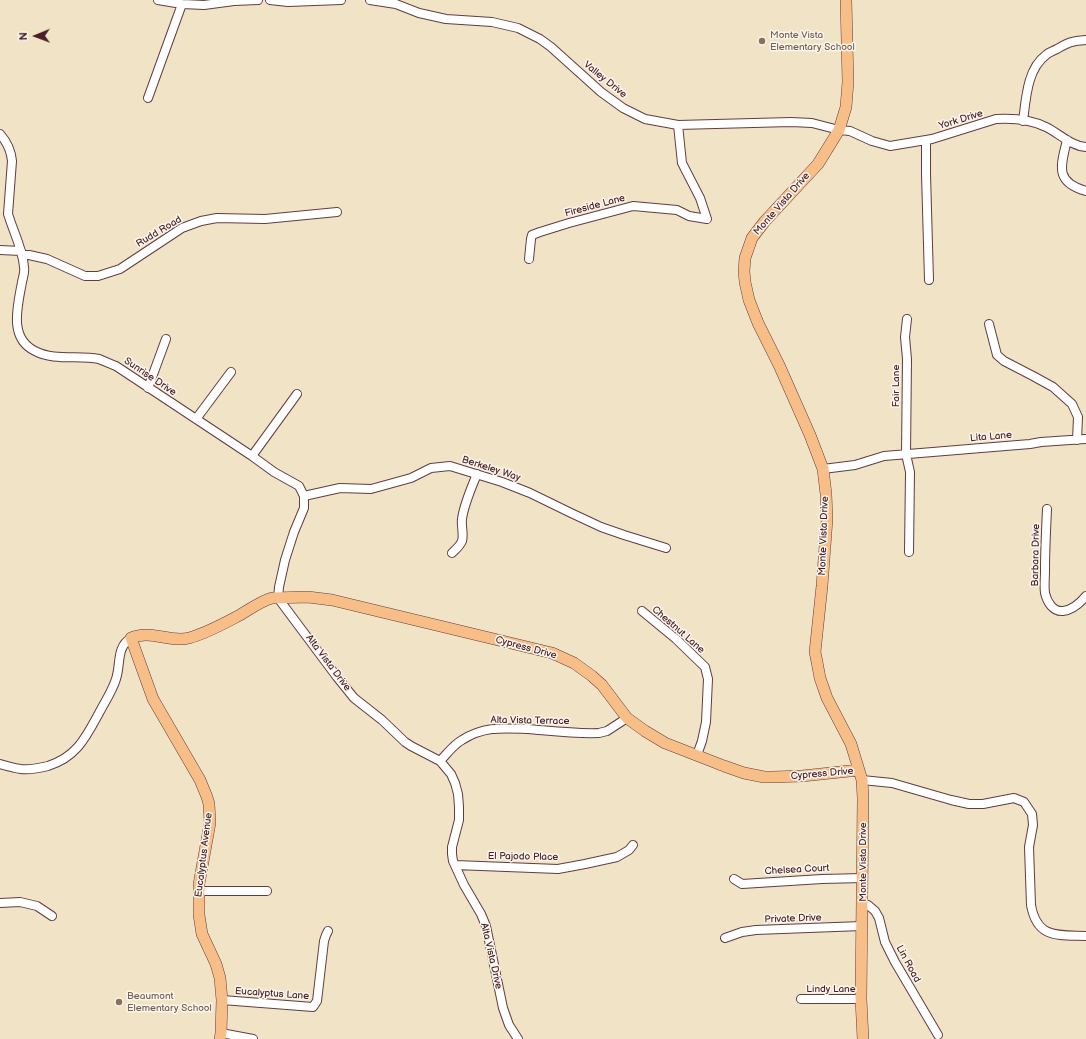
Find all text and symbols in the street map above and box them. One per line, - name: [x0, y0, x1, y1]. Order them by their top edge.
- north arrow: [16, 16, 56, 56]
- place label: Monte Vista Elementary School: [770, 29, 855, 52]
- text: N: [17, 32, 30, 40]
- marker: Monte Vista Elementary School: [757, 36, 767, 46]
- street label: Valley Drive: [581, 59, 629, 101]
- street label: York Drive: [938, 108, 984, 132]
- street label: Monte Vista Drive: [751, 170, 813, 238]
- street label: Fireside Lane: [564, 192, 626, 220]
- street label: Rudd Road: [134, 214, 184, 250]
- street label: Sunrise Drive: [122, 355, 178, 399]
- street label: Fair Lane: [890, 365, 902, 407]
- street label: Lita Lane: [970, 429, 1012, 445]
- street label: Berkeley Way: [460, 454, 522, 484]
- street label: Monte Vista Drive: [817, 496, 831, 576]
- street label: Barbara Drive: [1029, 524, 1043, 586]
- street label: Chestnut Lane: [649, 604, 707, 656]
- street label: Alta Vista Drive: [303, 632, 353, 694]
- street label: Cypress Drive: [494, 634, 558, 662]
- street label: Alta Vista Terrace: [490, 714, 570, 728]
- street label: Cypress Drive: [790, 765, 854, 783]
- street label: Eucalyptus Avenue: [193, 812, 215, 898]
- street label: Monte Vista Drive: [857, 822, 869, 902]
- street label: El Pajodo Place: [488, 850, 558, 864]
- street label: Chelsea Court: [764, 862, 830, 878]
- street label: Private Drive: [764, 912, 822, 926]
- street label: Alta Vista Drive: [478, 922, 504, 990]
- street label: Lin Road: [893, 943, 923, 985]
- street label: Lindy Lane: [806, 983, 856, 995]
- street label: Eucalyptus Lane: [235, 985, 309, 1003]
- place label: Beaumont Elementary School: [127, 990, 212, 1014]
- marker: Beaumont Elementary School: [114, 997, 124, 1007]

